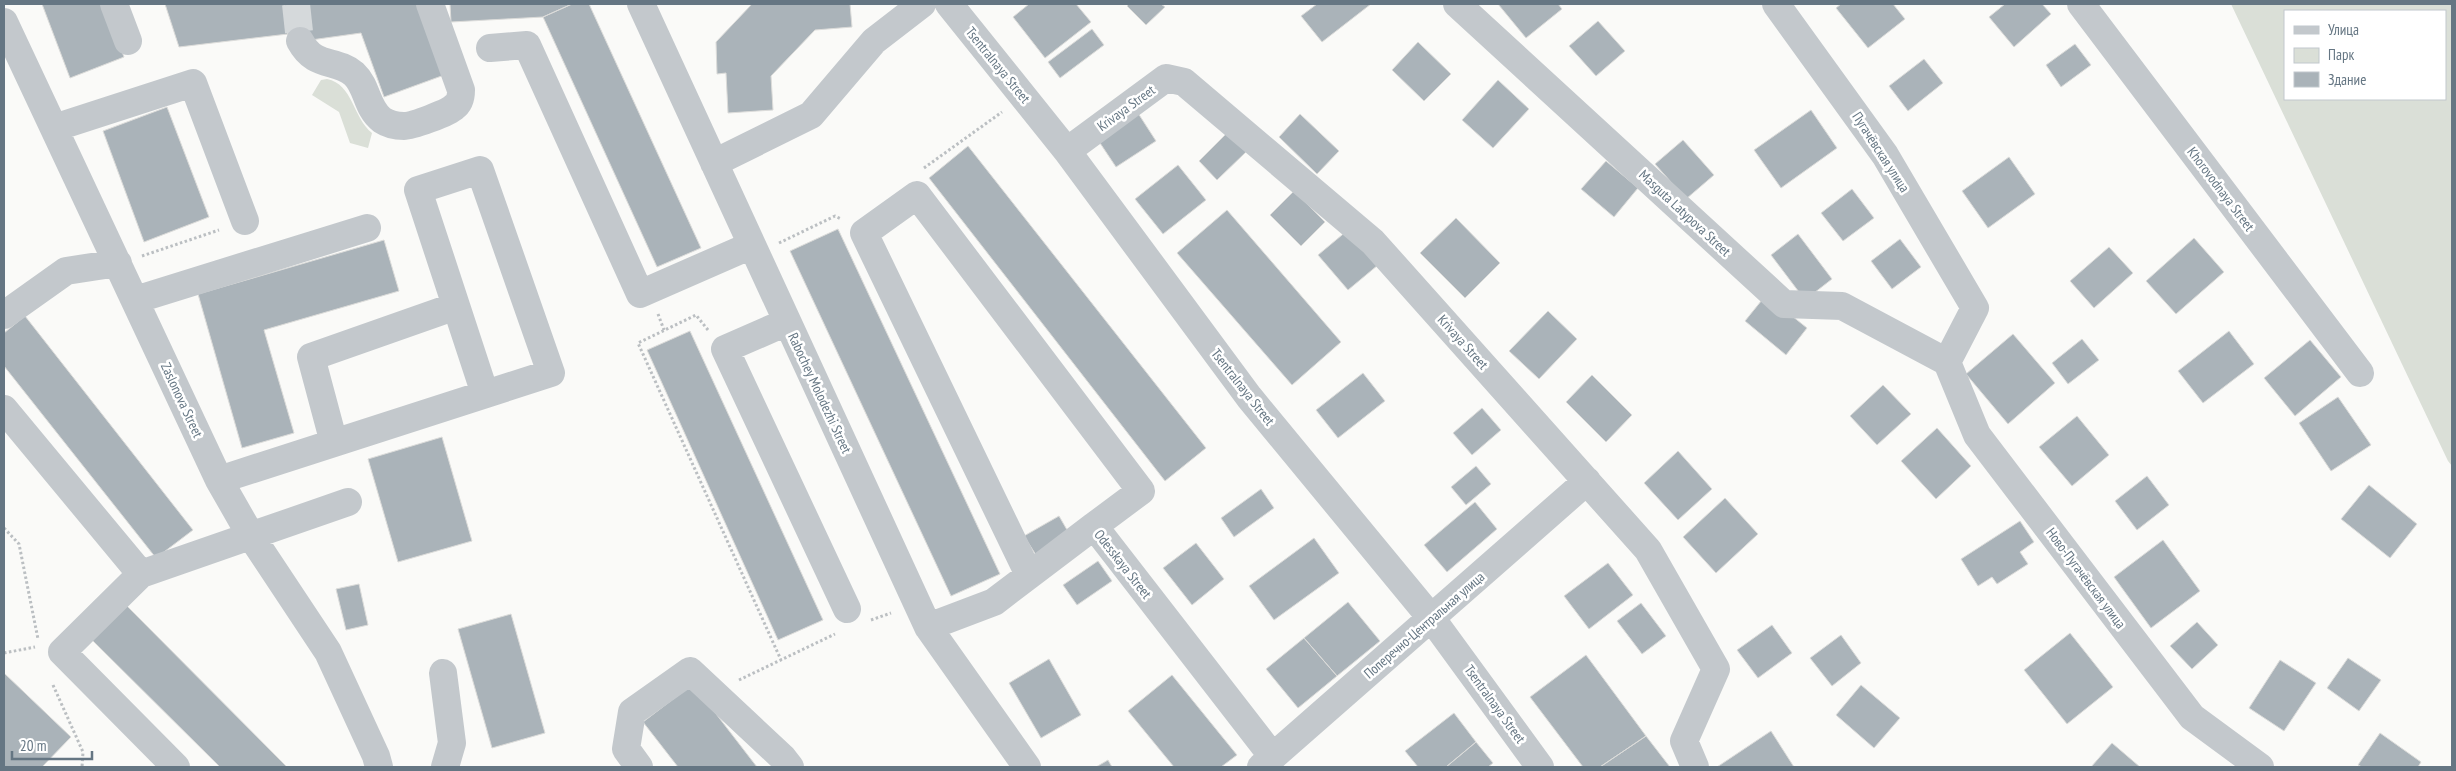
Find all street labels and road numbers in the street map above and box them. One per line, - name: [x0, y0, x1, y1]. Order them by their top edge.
- street label: Tsentralnaya Street: [962, 23, 1034, 107]
- street label: Krivaya Street: [1093, 81, 1159, 135]
- street label: Пугачёвская улица: [1848, 108, 1914, 196]
- street label: Khorovodnaya Street: [2183, 143, 2259, 235]
- street label: Masguta Latypova Street: [1635, 166, 1735, 260]
- street label: Krivaya Street: [1434, 311, 1492, 373]
- street label: Rabochey Molodezhi Street: [784, 330, 856, 456]
- street label: Tsentralnaya Street: [1207, 345, 1279, 429]
- street label: Zaslonova Street: [157, 360, 207, 440]
- street label: Ново-Пугачёвская улица: [2042, 524, 2130, 632]
- street label: Odesskaya Street: [1090, 526, 1156, 602]
- street label: Поперечно-Центральная улица: [1360, 568, 1488, 682]
- street label: Tsentralnaya Street: [1460, 661, 1530, 747]

